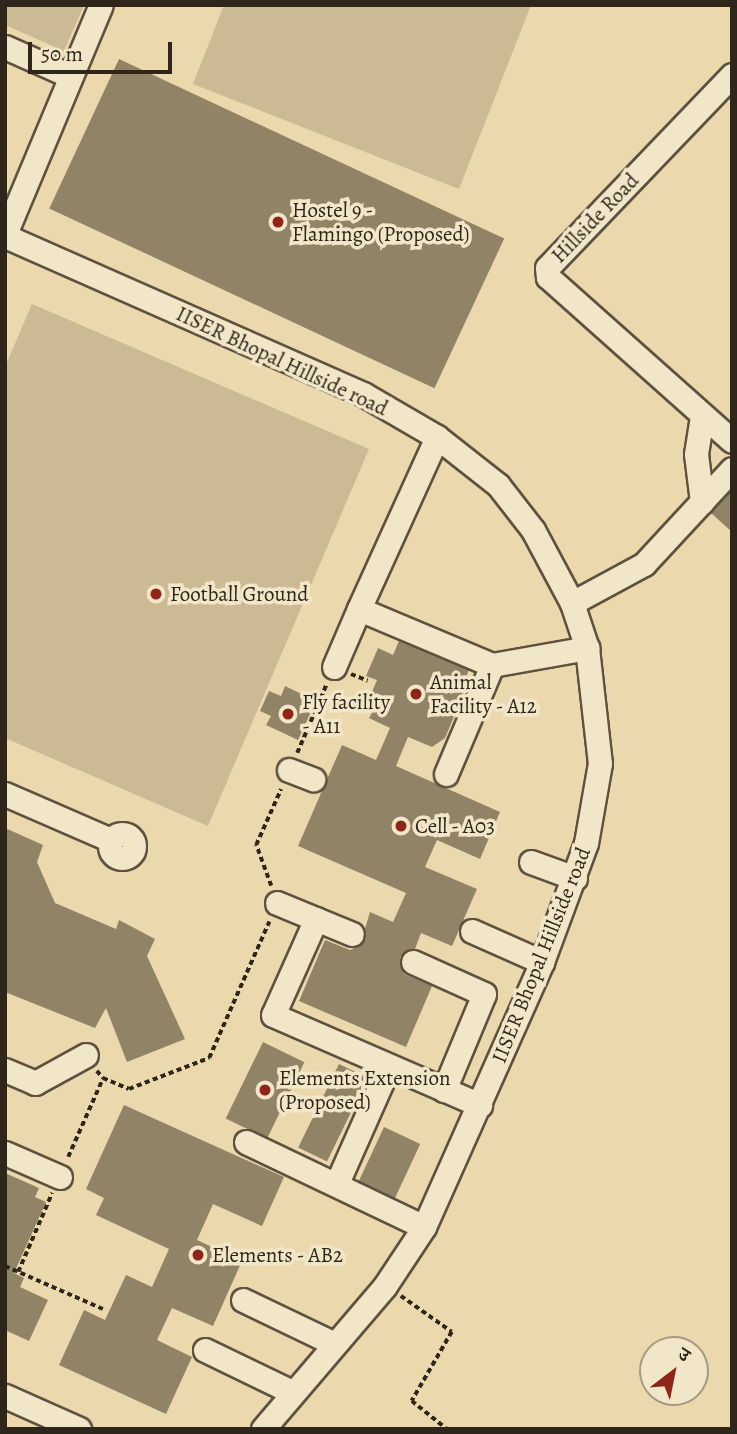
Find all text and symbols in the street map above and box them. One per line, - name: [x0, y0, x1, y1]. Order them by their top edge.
- scale bar: [32, 28, 175, 72]
- text: 50 m: [41, 40, 83, 68]
- street label: Hillside Road: [546, 168, 644, 268]
- place label: Hostel 9 - Flamingo (Proposed): [292, 197, 470, 247]
- marker: Hostel 9 - Flamingo (Proposed): [270, 214, 286, 230]
- street label: IISER Bhopal Hillside road: [172, 301, 392, 421]
- place label: Football Ground: [170, 581, 309, 607]
- marker: Football Ground: [148, 586, 164, 602]
- place label: Animal Facility - A12: [430, 669, 538, 719]
- marker: Animal Facility - A12: [408, 686, 424, 702]
- place label: Fly facility - A11: [302, 689, 390, 739]
- marker: Fly facility - A11: [280, 706, 296, 722]
- place label: Cell - A03: [415, 813, 496, 839]
- marker: Cell - A03: [393, 818, 409, 834]
- street label: IISER Bhopal Hillside road: [486, 843, 596, 1067]
- place label: Elements Extension (Proposed): [279, 1065, 450, 1115]
- marker: Elements Extension (Proposed): [257, 1082, 273, 1098]
- place label: Elements - AB2: [212, 1242, 344, 1268]
- marker: Elements - AB2: [190, 1247, 206, 1263]
- north arrow: [639, 1336, 709, 1406]
- text: उ: [673, 1341, 695, 1368]

